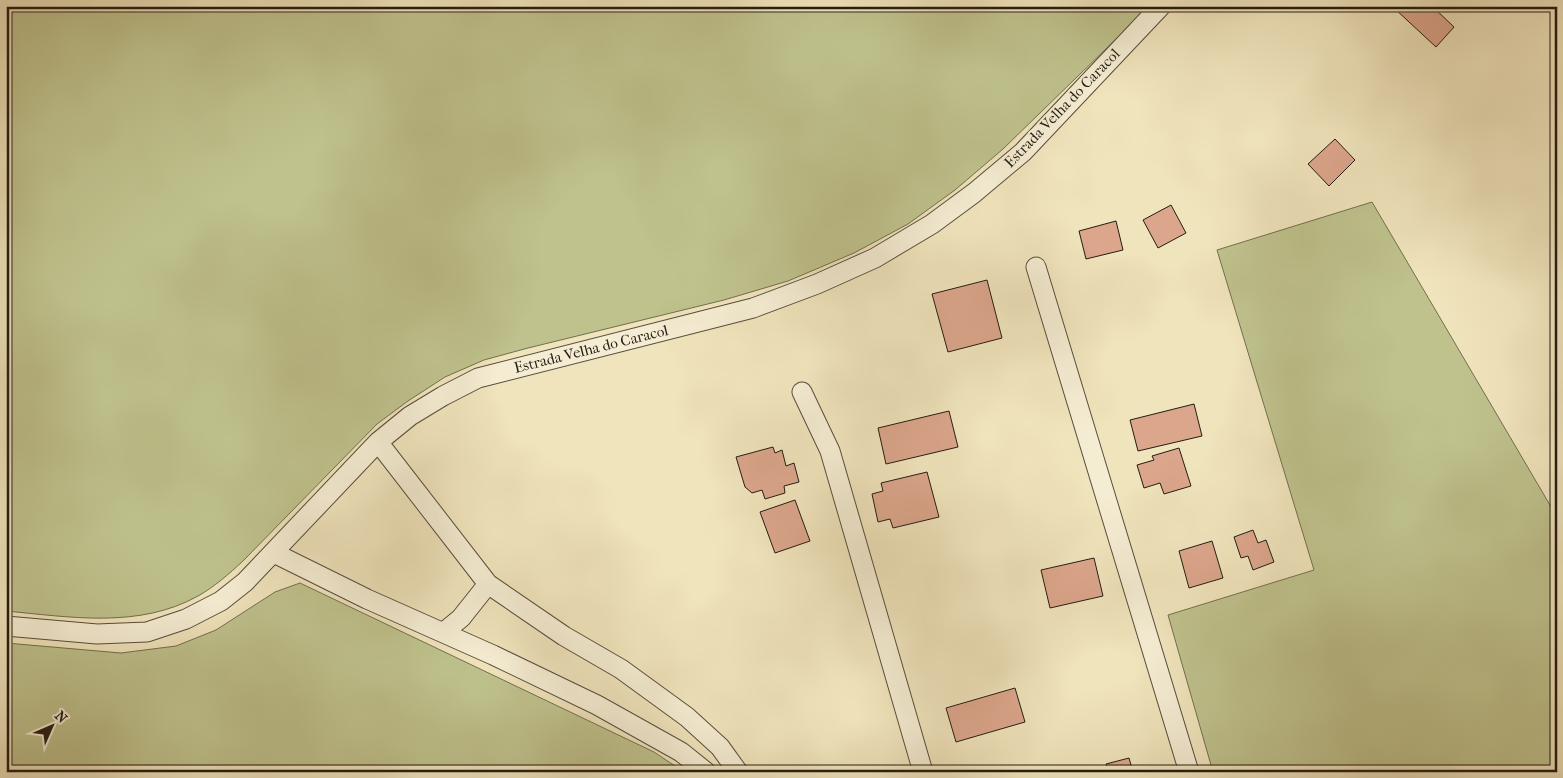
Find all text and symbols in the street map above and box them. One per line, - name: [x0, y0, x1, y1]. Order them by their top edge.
- street label: Estrada Velha do Caracol: [1001, 45, 1123, 171]
- street label: Estrada Velha do Caracol: [512, 321, 670, 377]
- north arrow: [28, 700, 78, 750]
- text: N: [51, 707, 71, 727]

